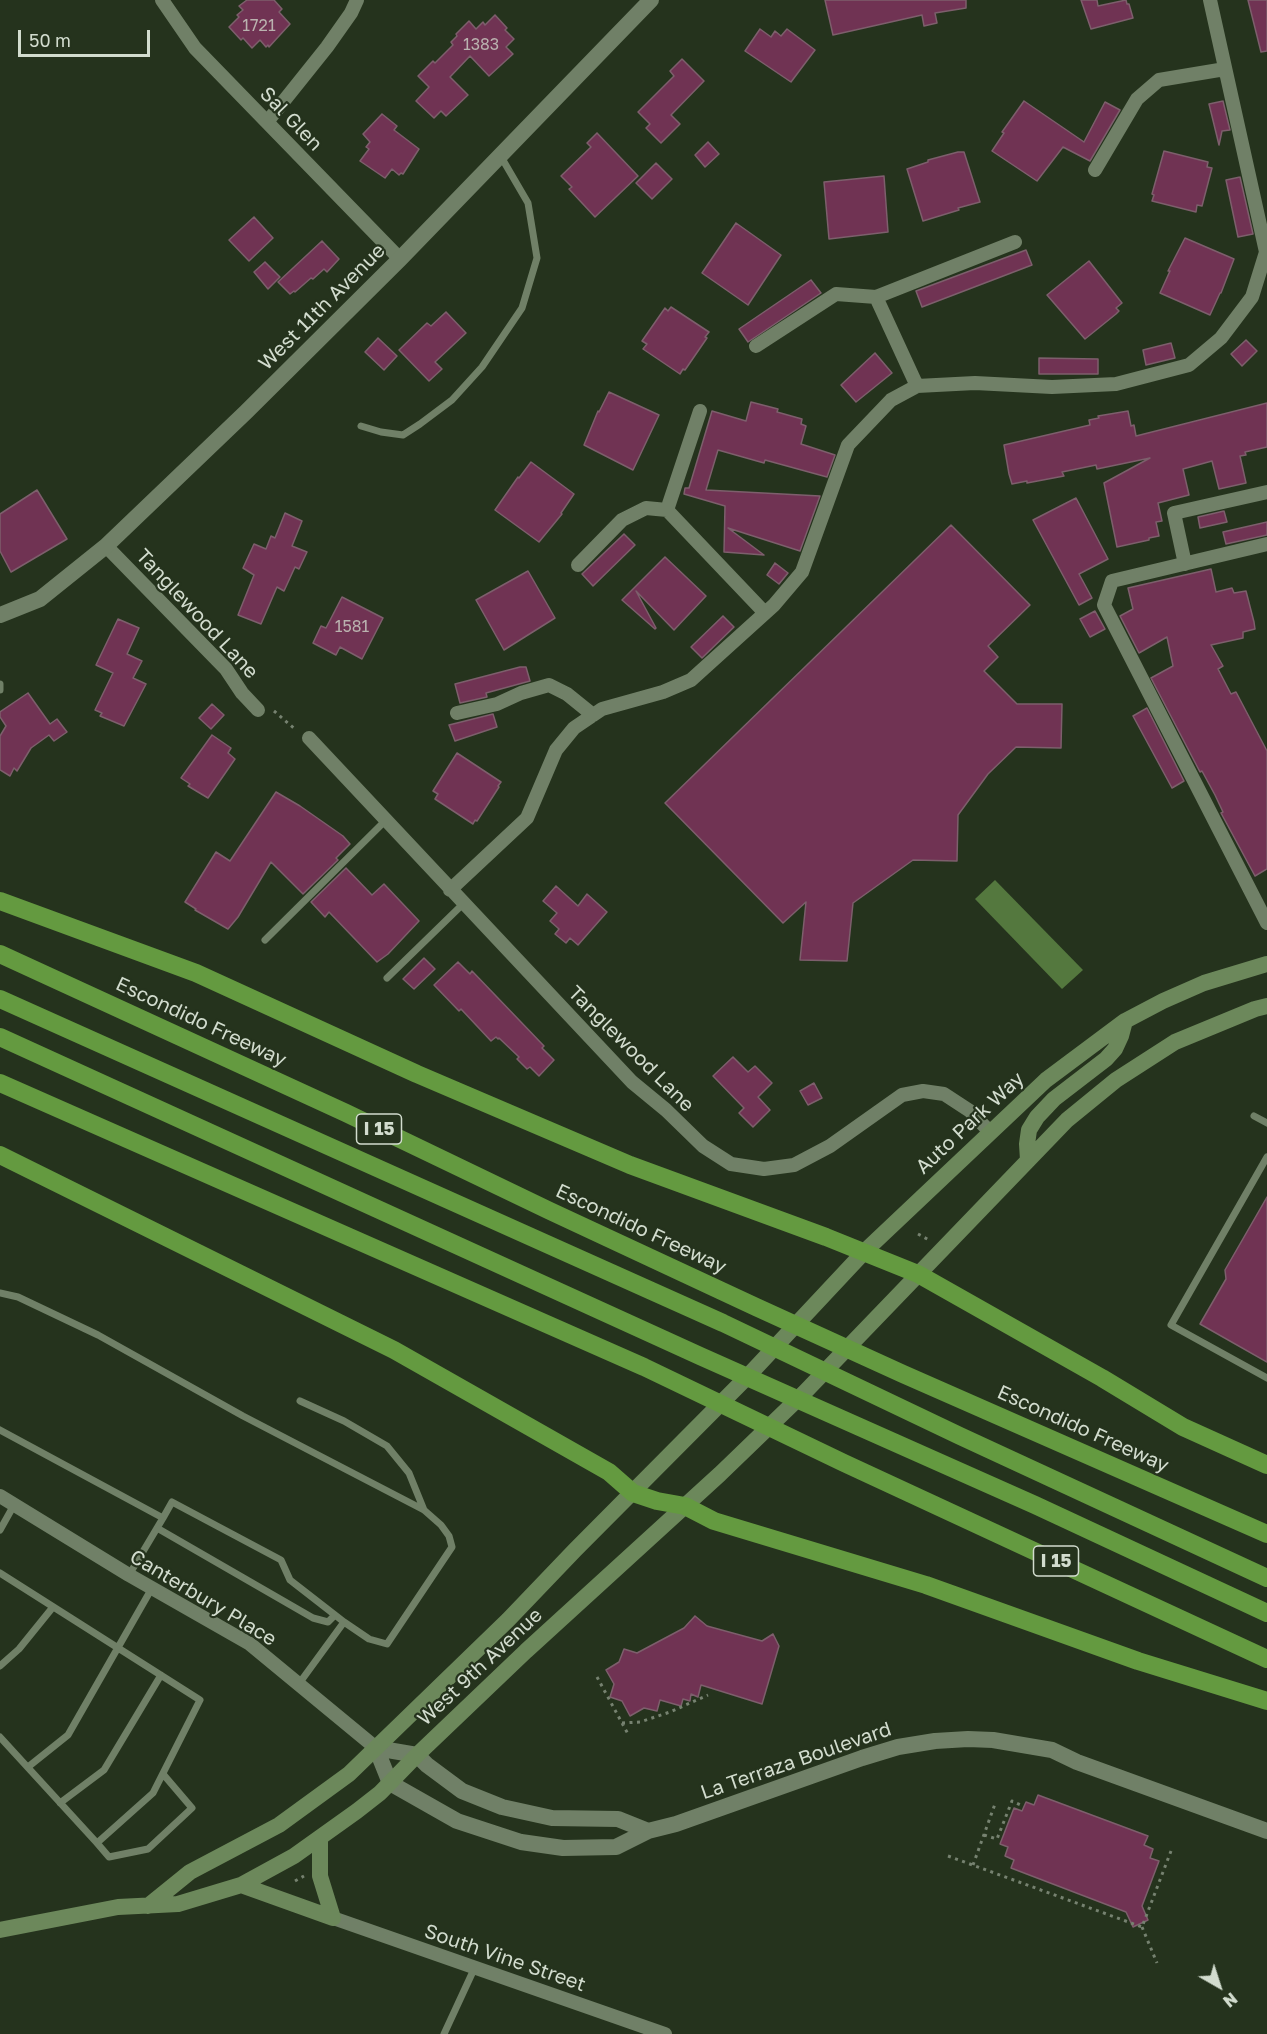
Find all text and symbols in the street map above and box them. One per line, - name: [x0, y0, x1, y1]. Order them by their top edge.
- house number: 1721: [242, 16, 276, 36]
- scale bar: [21, 18, 153, 56]
- text: 50 m: [29, 29, 71, 51]
- house number: 1383: [463, 35, 499, 55]
- street label: Sal Glen: [255, 82, 327, 156]
- street label: West 11th Avenue: [254, 239, 390, 375]
- street label: Tanglewood Lane: [131, 544, 263, 684]
- house number: 1581: [335, 617, 369, 637]
- street label: Escondido Freeway: [112, 972, 290, 1072]
- street label: Tanglewood Lane: [563, 981, 699, 1117]
- street label: Auto Park Way: [911, 1067, 1029, 1179]
- road number: I 15: [356, 1114, 401, 1144]
- street label: Escondido Freeway: [552, 1179, 730, 1279]
- street label: Escondido Freeway: [993, 1380, 1173, 1478]
- street label: Canterbury Place: [125, 1545, 281, 1651]
- road number: I 15: [1034, 1546, 1078, 1576]
- street label: West 9th Avenue: [413, 1603, 547, 1731]
- street label: La Terraza Boulevard: [698, 1717, 894, 1805]
- street label: South Vine Street: [421, 1919, 589, 1997]
- north arrow: [1189, 1956, 1249, 2016]
- text: N: [1219, 1988, 1241, 2012]

